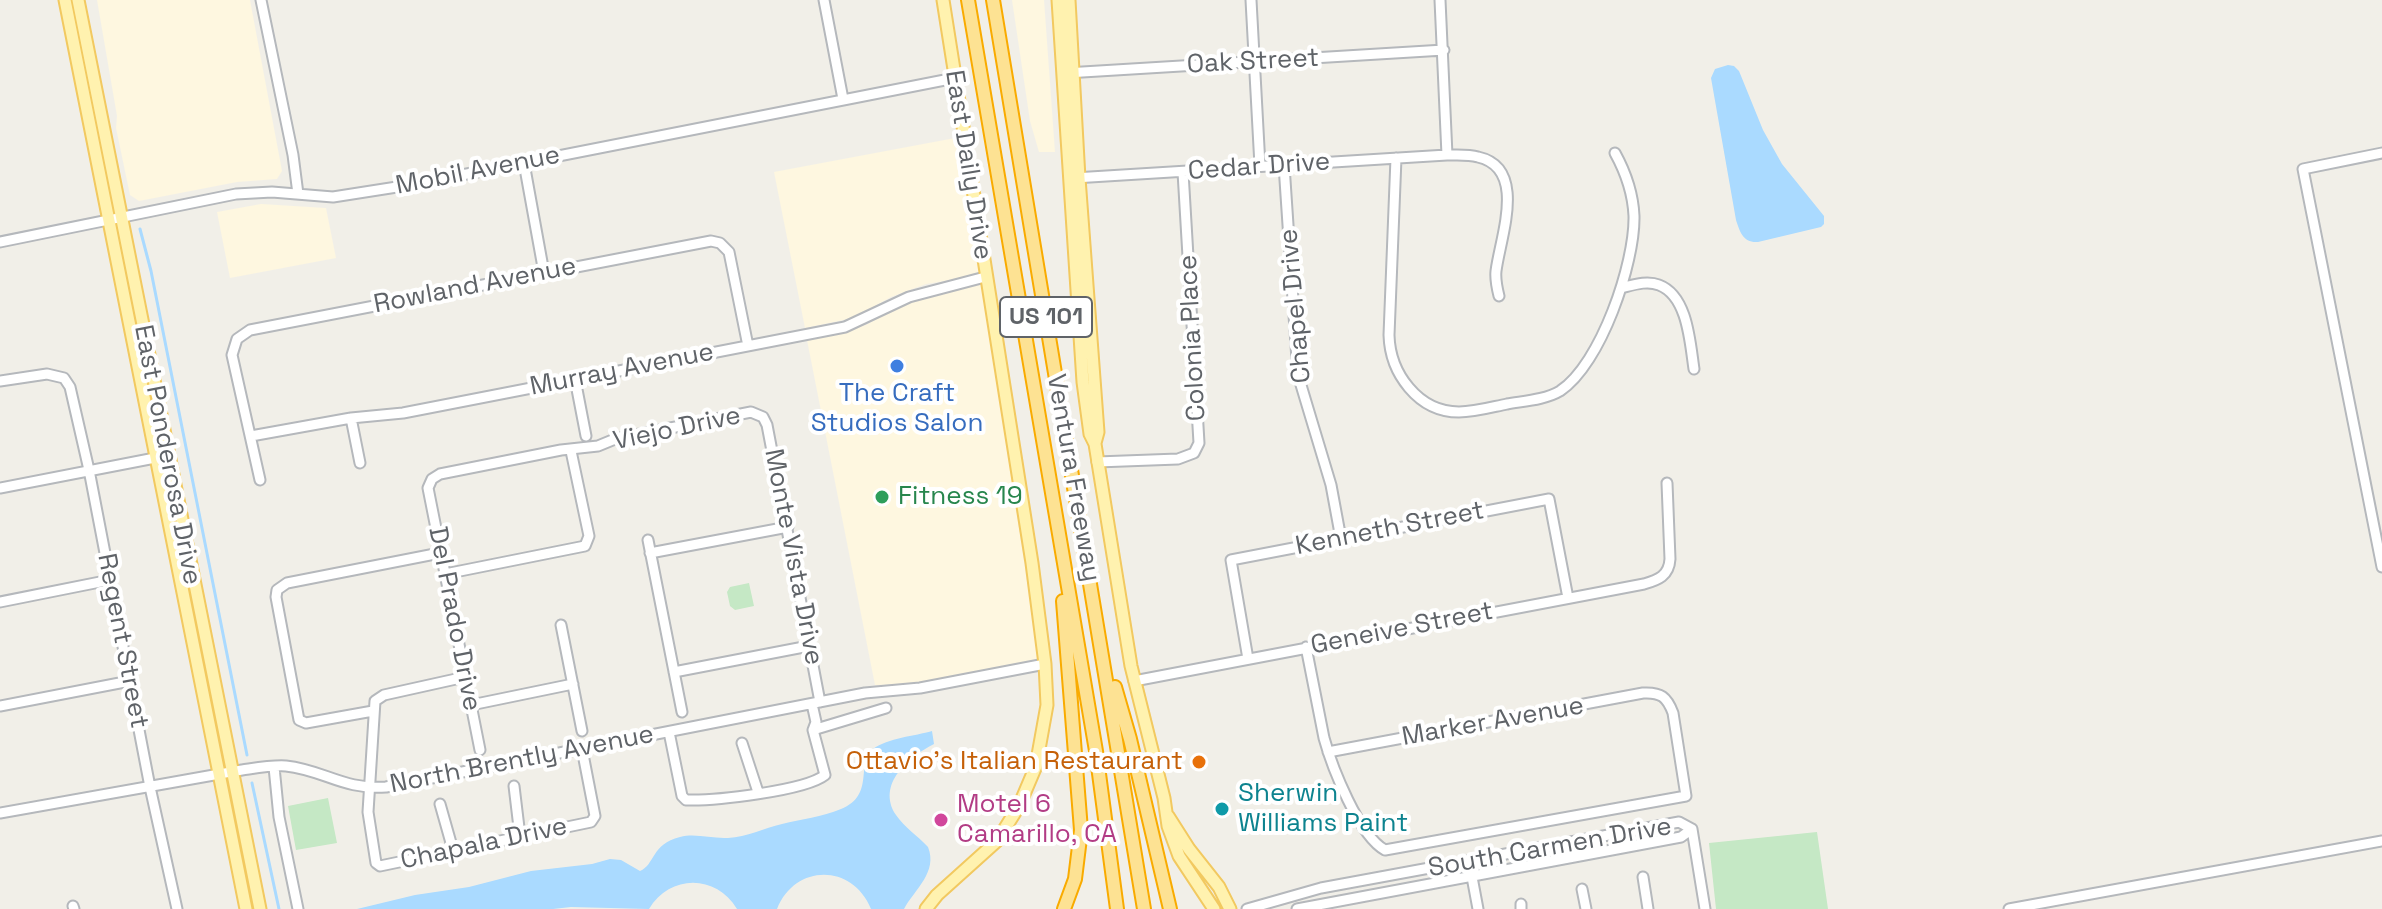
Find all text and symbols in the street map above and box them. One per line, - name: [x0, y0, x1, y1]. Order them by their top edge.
- street label: Oak Street: [1186, 43, 1320, 81]
- street label: East Daily Drive: [938, 68, 998, 262]
- street label: Mobil Avenue: [393, 140, 563, 202]
- street label: Cedar Drive: [1187, 146, 1331, 188]
- street label: Chapel Drive: [1274, 227, 1318, 385]
- street label: Rowland Avenue: [371, 251, 579, 321]
- street label: Colonia Place: [1173, 254, 1213, 422]
- road number: US 101: [1000, 297, 1092, 337]
- street label: East Ponderosa Drive: [127, 323, 207, 587]
- street label: Murray Avenue: [527, 337, 717, 403]
- marker: The Craft Studios Salon: [888, 357, 906, 375]
- street label: Ventura Freeway: [1039, 372, 1107, 584]
- place label: The Craft Studios Salon: [811, 378, 983, 440]
- street label: Viejo Drive: [611, 400, 743, 458]
- street label: Monte Vista Drive: [757, 446, 829, 668]
- place label: Fitness 19: [898, 481, 1023, 513]
- marker: Fitness 19: [873, 488, 891, 506]
- street label: Kenneth Street: [1293, 495, 1487, 563]
- street label: Del Prado Drive: [421, 524, 487, 714]
- street label: Regent Street: [90, 551, 154, 731]
- street label: Geneive Street: [1308, 596, 1496, 662]
- street label: Marker Avenue: [1400, 691, 1586, 753]
- street label: North Brently Avenue: [388, 719, 656, 801]
- place label: Ottavio's Italian Restaurant: [846, 746, 1183, 778]
- marker: Ottavio's Italian Restaurant: [1190, 753, 1208, 771]
- place label: Sherwin Williams Paint: [1238, 778, 1408, 840]
- place label: Motel 6 Camarillo, CA: [957, 789, 1117, 850]
- marker: Sherwin Williams Paint: [1213, 800, 1231, 818]
- street label: Chapala Drive: [398, 811, 570, 877]
- marker: Motel 6 Camarillo, CA: [932, 811, 950, 829]
- street label: South Carmen Drive: [1426, 811, 1674, 885]

